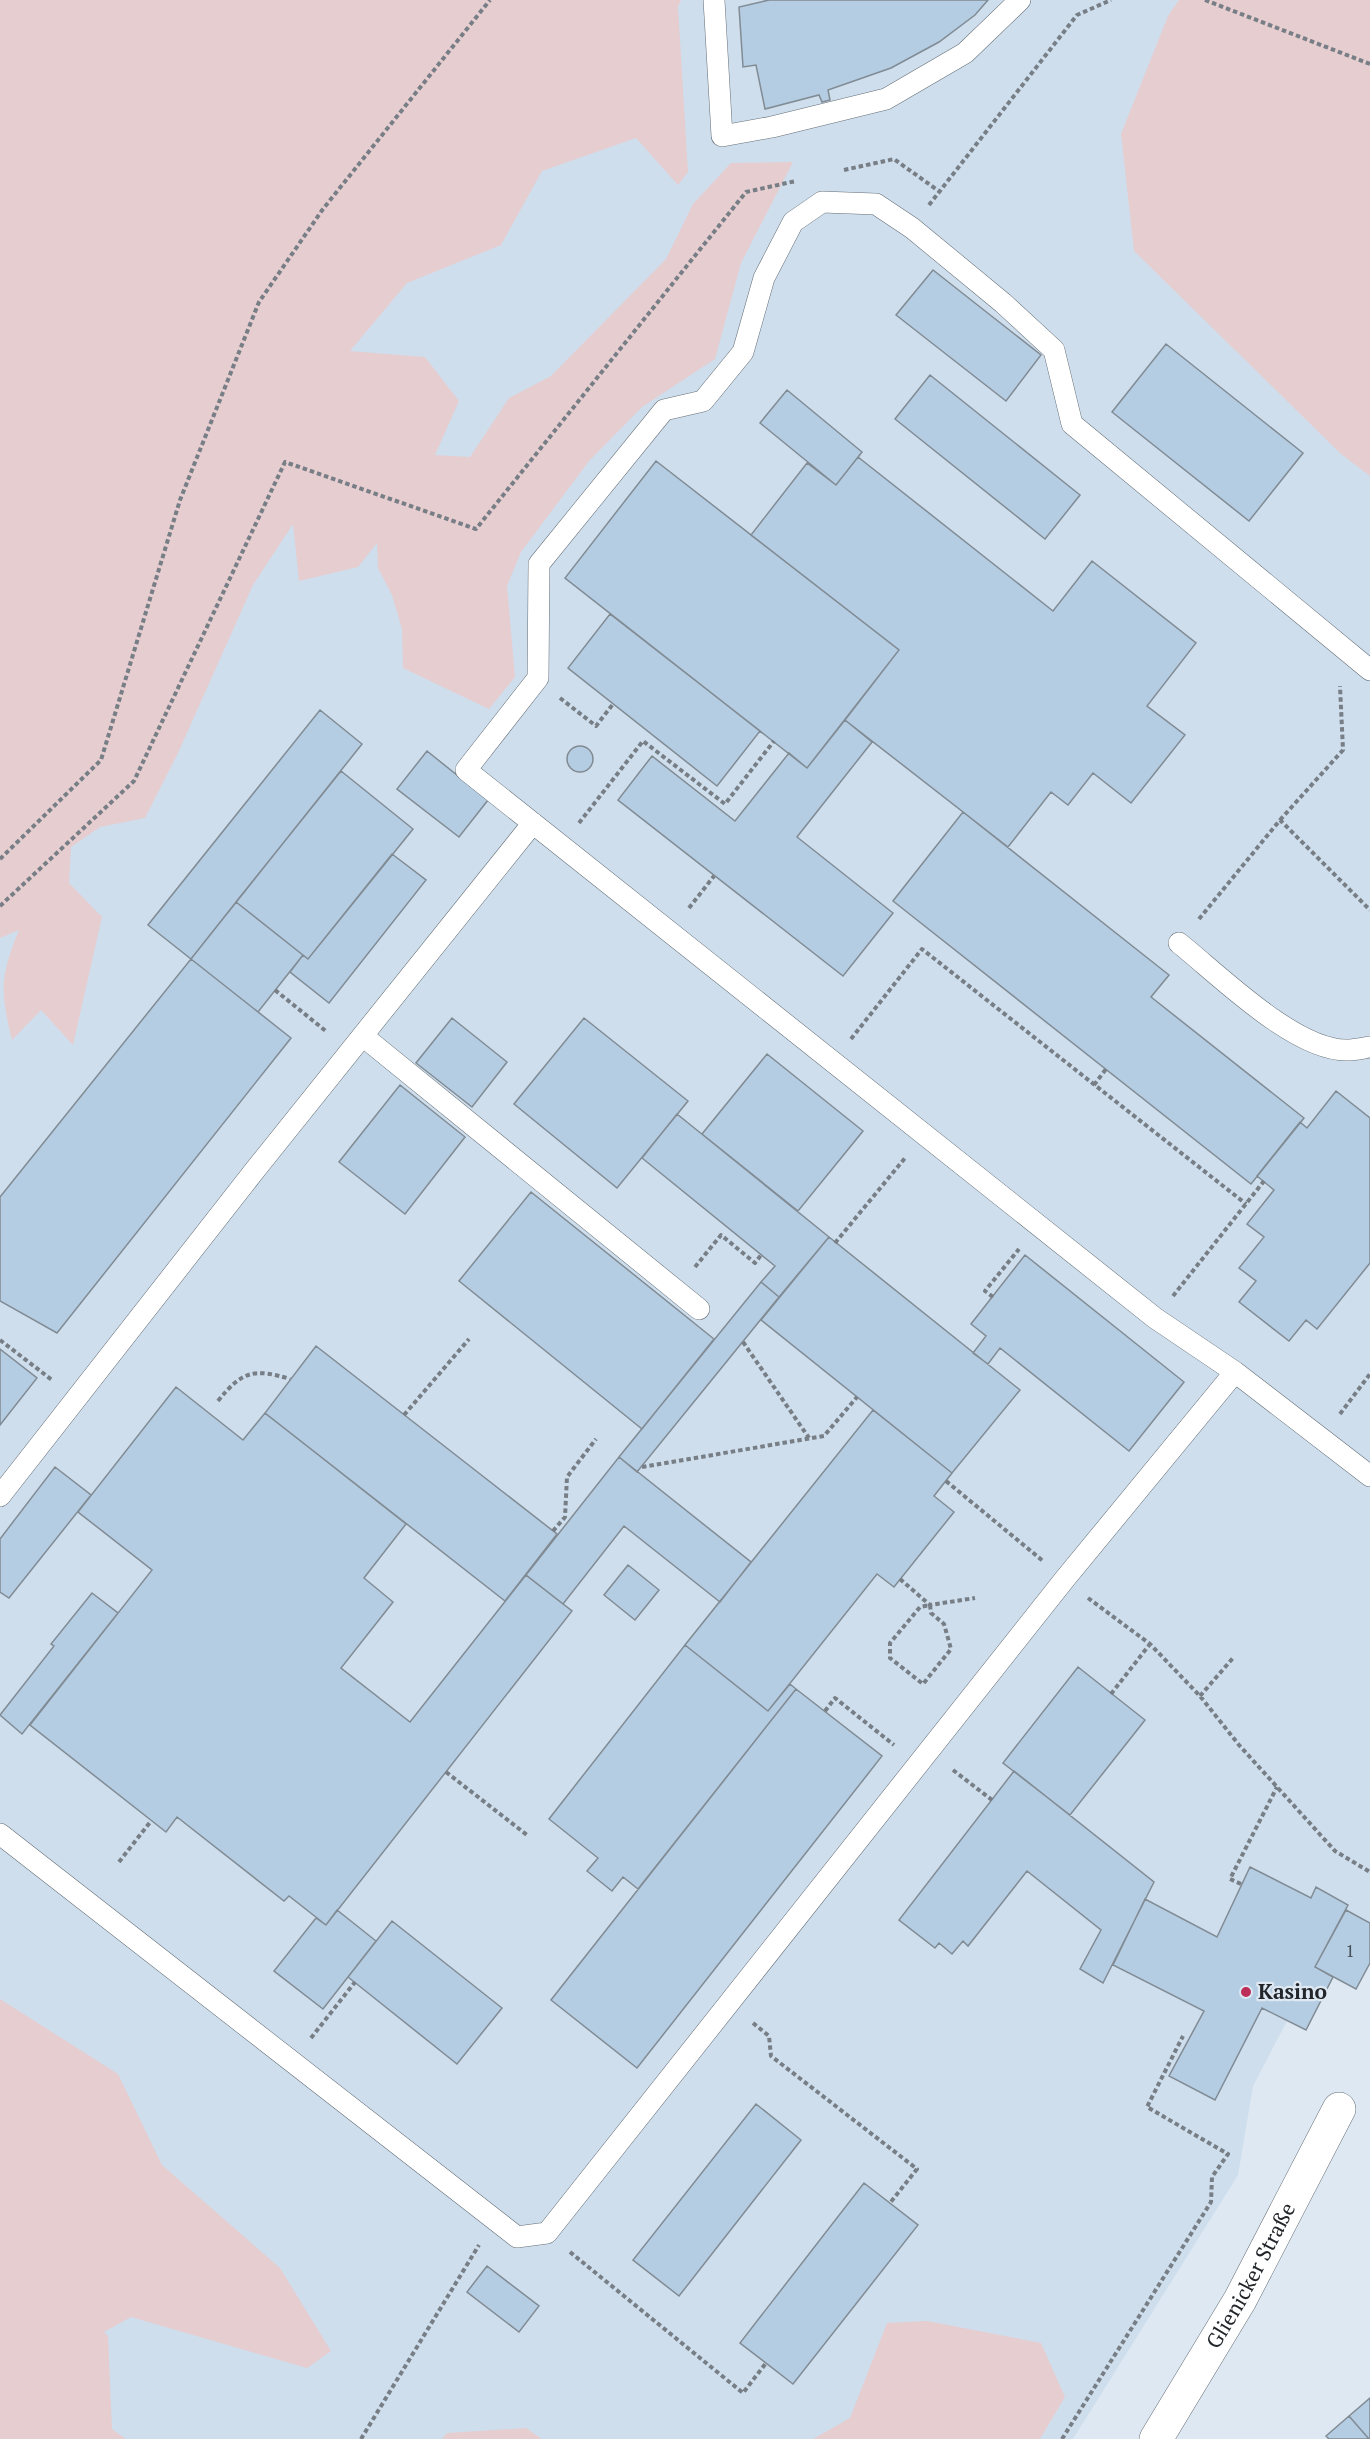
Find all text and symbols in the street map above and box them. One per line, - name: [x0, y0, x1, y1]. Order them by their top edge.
- house number: 1: [1345, 1938, 1355, 1962]
- place label: Kasino: [1258, 1977, 1327, 2005]
- marker: Kasino: [1239, 1985, 1253, 1999]
- street label: Glienicker Straße: [1199, 2197, 1301, 2353]

